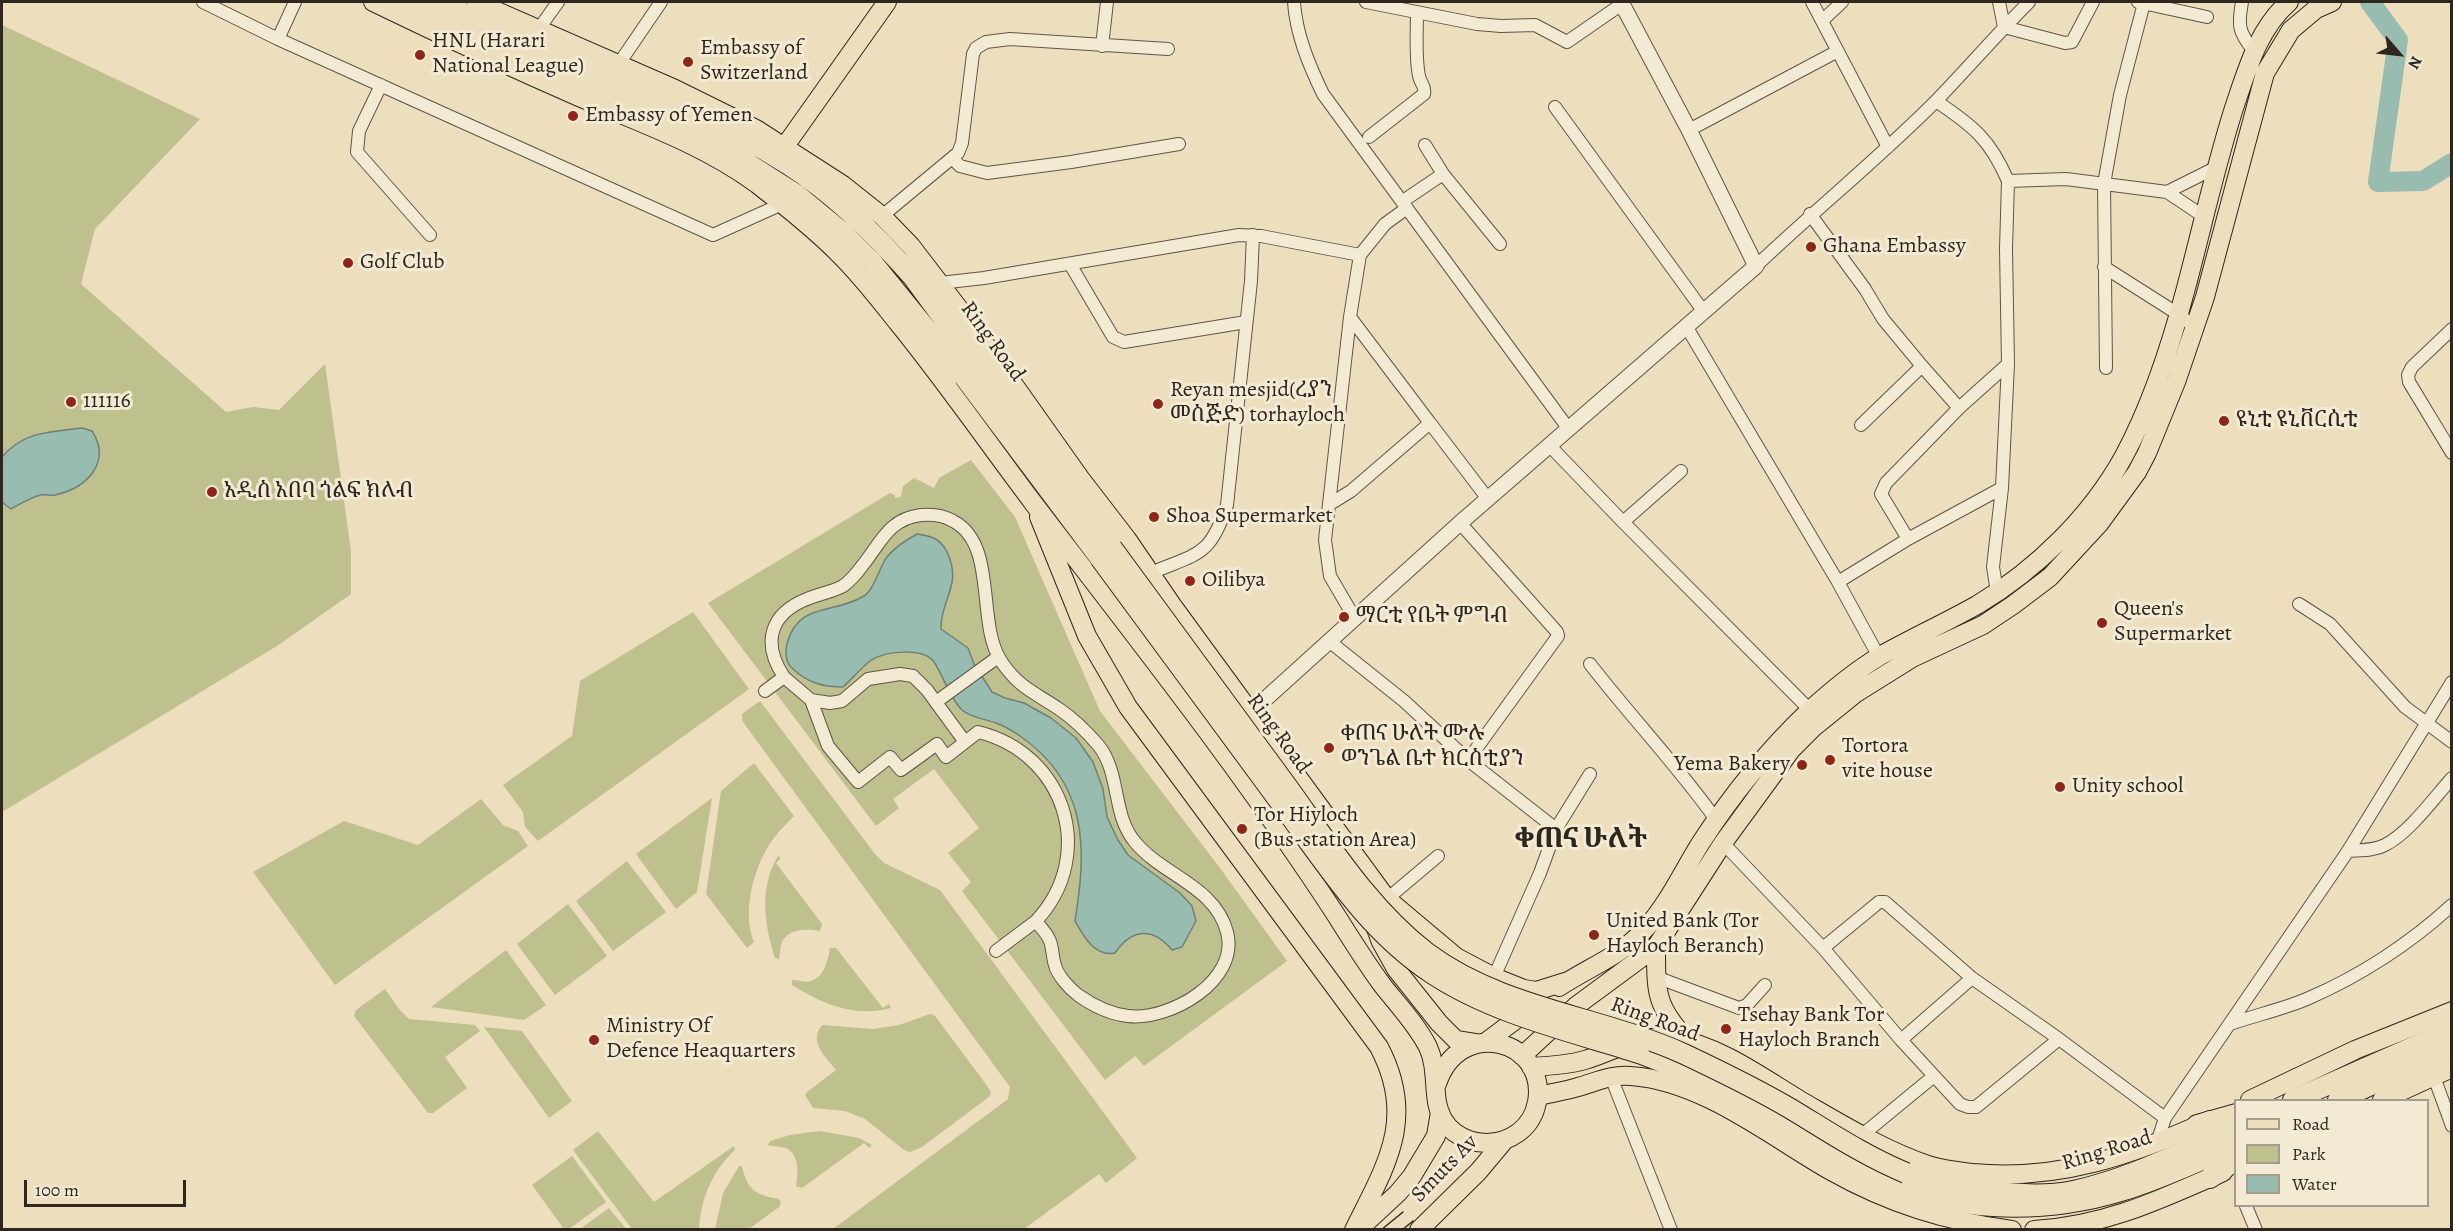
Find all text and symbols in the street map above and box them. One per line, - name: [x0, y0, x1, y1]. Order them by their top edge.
- north arrow: [2369, 24, 2429, 84]
- place label: HNL (Harari National League): [432, 29, 584, 80]
- place label: Embassy of Switzerland: [700, 36, 808, 88]
- marker: HNL (Harari National League): [413, 48, 427, 62]
- text: N: [2402, 52, 2427, 73]
- marker: Embassy of Switzerland: [681, 55, 695, 69]
- place label: Embassy of Yemen: [585, 103, 753, 129]
- marker: Embassy of Yemen: [566, 109, 580, 123]
- place label: Ghana Embassy: [1823, 234, 1966, 260]
- marker: Ghana Embassy: [1804, 240, 1818, 254]
- place label: Golf Club: [360, 250, 444, 276]
- marker: Golf Club: [341, 256, 355, 270]
- street label: Ring Road: [954, 297, 1030, 387]
- place label: Reyan mesjid(ረያን መስጅድ) torhayloch: [1170, 378, 1345, 430]
- place label: 111116: [83, 389, 131, 415]
- marker: 111116: [64, 395, 78, 409]
- marker: Reyan mesjid(ረያን መስጅድ) torhayloch: [1151, 397, 1165, 411]
- place label: ዩኒቲ ዩኒቨርሲቲ: [2236, 408, 2358, 434]
- marker: ዩኒቲ ዩኒቨርሲቲ: [2217, 414, 2231, 428]
- place label: አዲስ አበባ ጎልፍ ክለብ: [224, 479, 413, 505]
- marker: አዲስ አበባ ጎልፍ ክለብ: [205, 485, 219, 499]
- place label: Shoa Supermarket: [1166, 504, 1333, 530]
- marker: Shoa Supermarket: [1147, 510, 1161, 524]
- place label: Oilibya: [1202, 568, 1266, 594]
- marker: Oilibya: [1183, 574, 1197, 588]
- place label: Queen's Supermarket: [2114, 597, 2232, 648]
- place label: ማርቲ የቤት ምግብ: [1356, 604, 1508, 630]
- marker: ማርቲ የቤት ምግብ: [1337, 610, 1351, 624]
- marker: Queen's Supermarket: [2095, 616, 2109, 630]
- street label: Ring Road: [1240, 689, 1316, 779]
- place label: ቀጠና ሁለት ሙሉ ወንጌል ቤተ ክርስቲያን: [1341, 722, 1524, 774]
- place label: Tortora vite house: [1842, 734, 1933, 786]
- marker: ቀጠና ሁለት ሙሉ ወንጌል ቤተ ክርስቲያን: [1322, 741, 1336, 755]
- place label: Yema Bakery: [1674, 752, 1790, 778]
- marker: Tortora vite house: [1823, 753, 1837, 767]
- marker: Yema Bakery: [1795, 758, 1809, 772]
- place label: Unity school: [2072, 774, 2183, 800]
- marker: Unity school: [2053, 780, 2067, 794]
- place label: Tor Hiyloch (Bus-station Area): [1254, 803, 1416, 854]
- marker: Tor Hiyloch (Bus-station Area): [1235, 822, 1249, 836]
- district label: ቀጠና ሁለት: [1515, 823, 1647, 857]
- place label: United Bank (Tor Hayloch Beranch): [1606, 909, 1764, 960]
- marker: United Bank (Tor Hayloch Beranch): [1587, 928, 1601, 942]
- street label: Ring Road: [1607, 992, 1703, 1048]
- place label: Tsehay Bank Tor Hayloch Branch: [1738, 1003, 1884, 1054]
- place label: Ministry Of Defence Heaquarters: [606, 1014, 796, 1066]
- marker: Tsehay Bank Tor Hayloch Branch: [1719, 1022, 1733, 1036]
- marker: Ministry Of Defence Heaquarters: [587, 1033, 601, 1047]
- legend: [2234, 1099, 2429, 1207]
- text: Road: [2292, 1112, 2329, 1136]
- street label: Ring Road: [2059, 1125, 2155, 1177]
- street label: Smuts Av: [1406, 1130, 1484, 1208]
- text: Park: [2292, 1142, 2326, 1166]
- scale bar: [27, 1168, 189, 1206]
- text: Water: [2292, 1172, 2337, 1196]
- text: 100 m: [35, 1178, 79, 1202]

